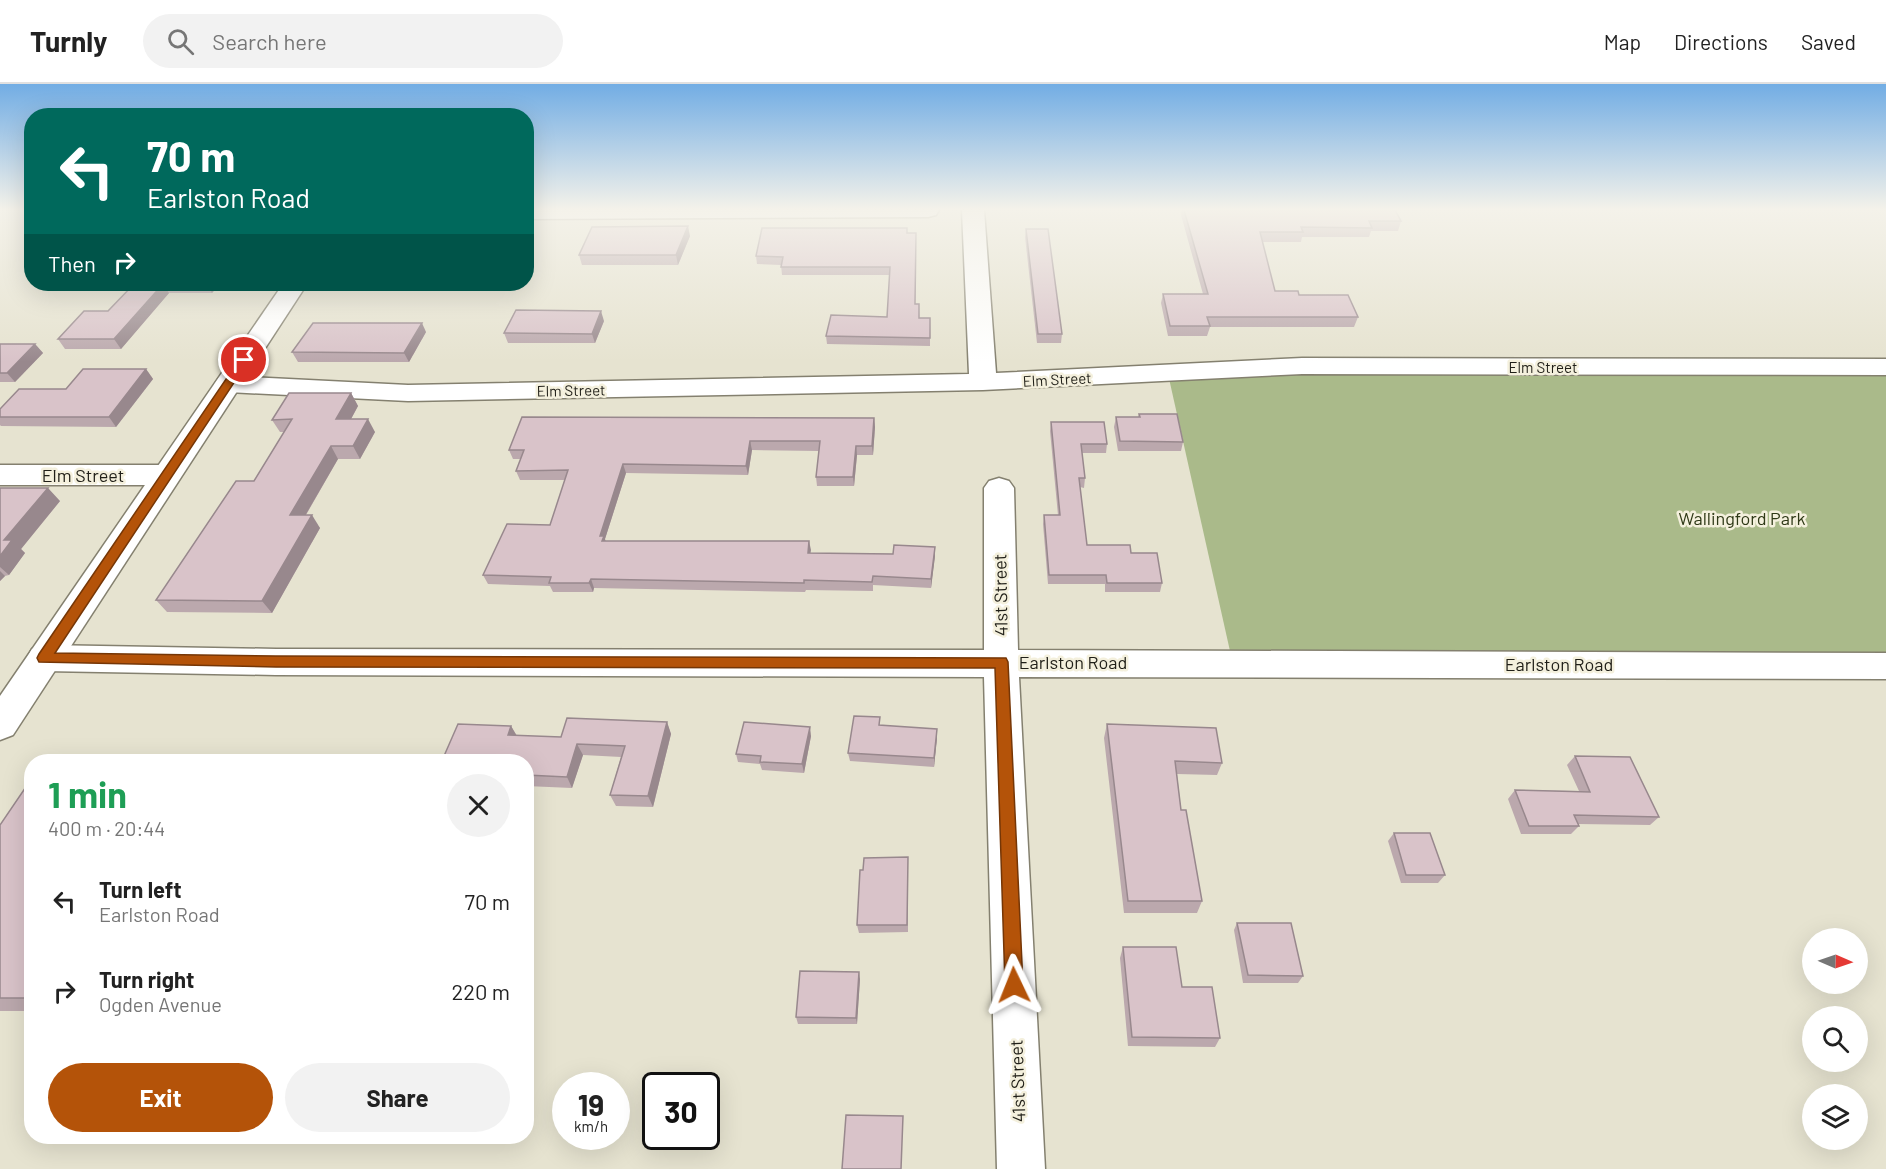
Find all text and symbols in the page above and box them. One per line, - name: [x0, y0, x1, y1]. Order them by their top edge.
- search box: [143, 14, 563, 68]
- text: Turnly: [30, 24, 107, 58]
- icon: search: [164, 25, 197, 58]
- text: Search here: [212, 28, 327, 54]
- text: Map: [1604, 29, 1641, 54]
- text: Directions: [1674, 29, 1768, 54]
- text: Saved: [1801, 29, 1856, 54]
- text: 70 m: [147, 130, 235, 180]
- icon: left: [48, 132, 126, 210]
- text: Earlston Road: [147, 181, 310, 213]
- icon: right: [108, 246, 141, 279]
- text: Then: [48, 250, 96, 276]
- pin: [218, 334, 269, 385]
- icon: arrive: [227, 343, 260, 376]
- street label: Elm Street: [1509, 358, 1577, 376]
- street label: Elm Street: [1022, 368, 1092, 390]
- street label: Elm Street: [536, 380, 606, 400]
- street label: Elm Street: [42, 464, 124, 486]
- park label: Wallingford Park: [1679, 507, 1805, 529]
- street label: 41st Street: [988, 554, 1012, 636]
- street label: Earlston Road: [1019, 651, 1127, 673]
- street label: Earlston Road: [1505, 653, 1613, 675]
- text: 1 min: [48, 772, 127, 815]
- button: close: [447, 774, 510, 837]
- text: 400 m · 20:44: [48, 816, 165, 840]
- text: Turn left: [99, 876, 182, 902]
- icon: left: [48, 885, 81, 918]
- text: 70 m: [465, 888, 510, 914]
- text: Earlston Road: [99, 902, 220, 926]
- north arrow: [1802, 928, 1868, 994]
- map controls: [1802, 928, 1868, 1150]
- position arrow: [982, 953, 1046, 1017]
- text: Turn right: [99, 966, 194, 992]
- icon: right: [48, 975, 81, 1008]
- text: 220 m: [451, 978, 510, 1004]
- text: Ogden Avenue: [99, 992, 222, 1016]
- button: search: [1802, 1006, 1868, 1072]
- street label: 41st Street: [1005, 1039, 1029, 1123]
- button: Exit: [48, 1063, 273, 1132]
- button: Share: [285, 1063, 510, 1132]
- speed limit sign: 30: [642, 1072, 720, 1150]
- button: layers: [1802, 1084, 1868, 1150]
- text: 19: [578, 1086, 604, 1122]
- text: km/h: [574, 1117, 608, 1135]

